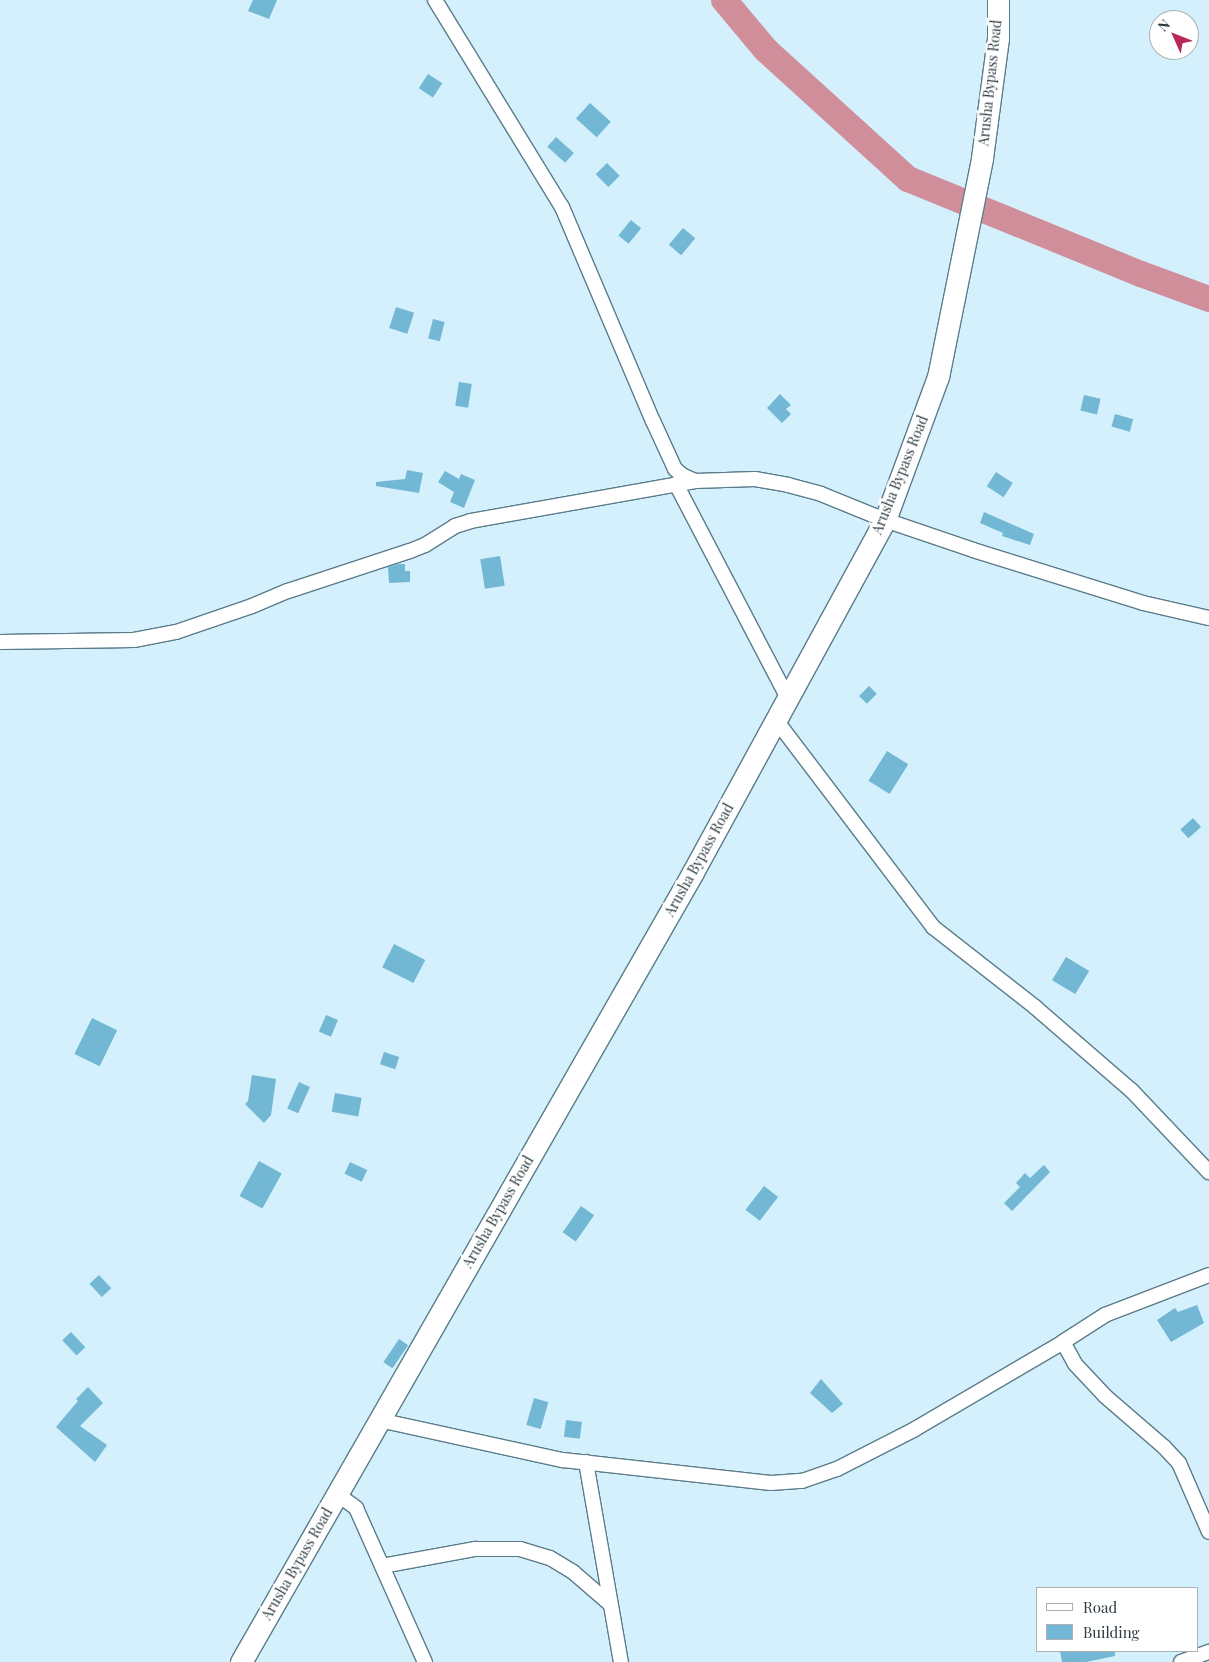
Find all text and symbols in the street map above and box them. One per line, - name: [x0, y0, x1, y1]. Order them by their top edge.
- north arrow: [1149, 10, 1199, 60]
- text: N: [1153, 15, 1174, 35]
- street label: Arusha Bypass Road: [975, 19, 1005, 147]
- street label: Arusha Bypass Road: [868, 413, 932, 537]
- street label: Arusha Bypass Road: [661, 801, 737, 919]
- street label: Arusha Bypass Road: [459, 1153, 537, 1271]
- street label: Arusha Bypass Road: [258, 1505, 336, 1623]
- legend: [1036, 1587, 1199, 1652]
- text: Road: [1083, 1597, 1117, 1617]
- text: Building: [1083, 1622, 1139, 1642]

